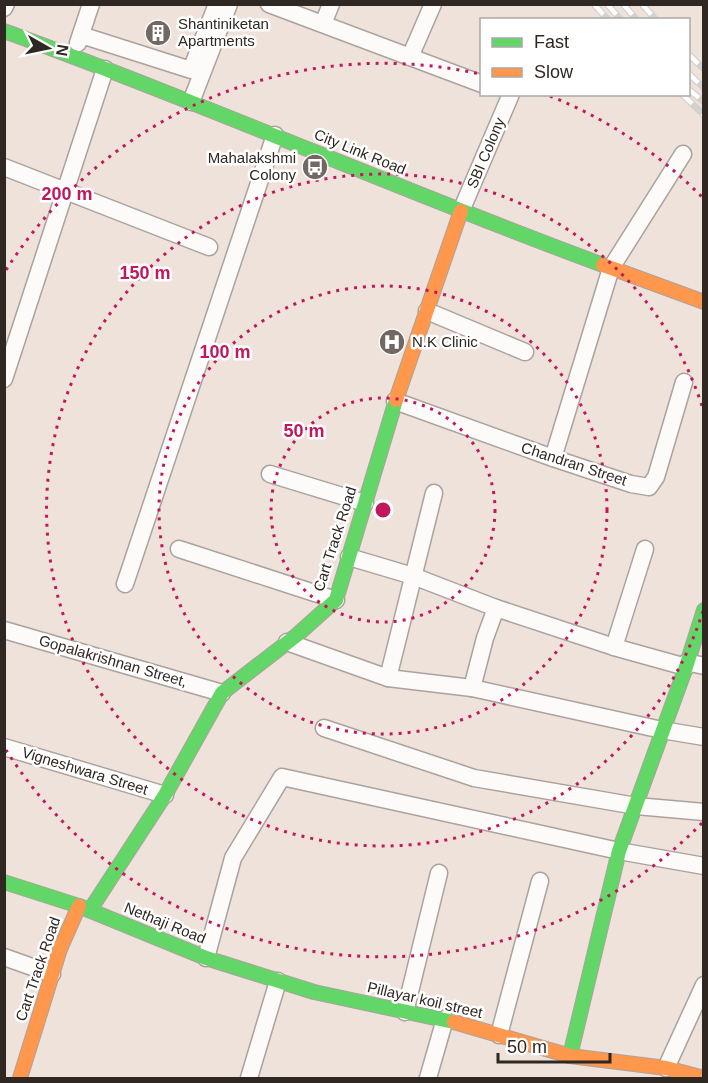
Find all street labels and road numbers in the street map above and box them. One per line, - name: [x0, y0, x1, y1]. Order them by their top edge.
- street label: SBI Colony: [463, 114, 508, 191]
- street label: City Link Road: [312, 125, 409, 178]
- street label: Chandran Street: [519, 438, 630, 489]
- street label: Cart Track Road: [310, 484, 359, 593]
- street label: Gopalakrishnan Street,: [37, 631, 189, 690]
- street label: Vigneshwara Street: [20, 743, 151, 798]
- street label: Nethaji Road: [122, 898, 209, 947]
- street label: Cart Track Road: [12, 914, 63, 1023]
- street label: Pillayar koil street: [366, 978, 485, 1021]

